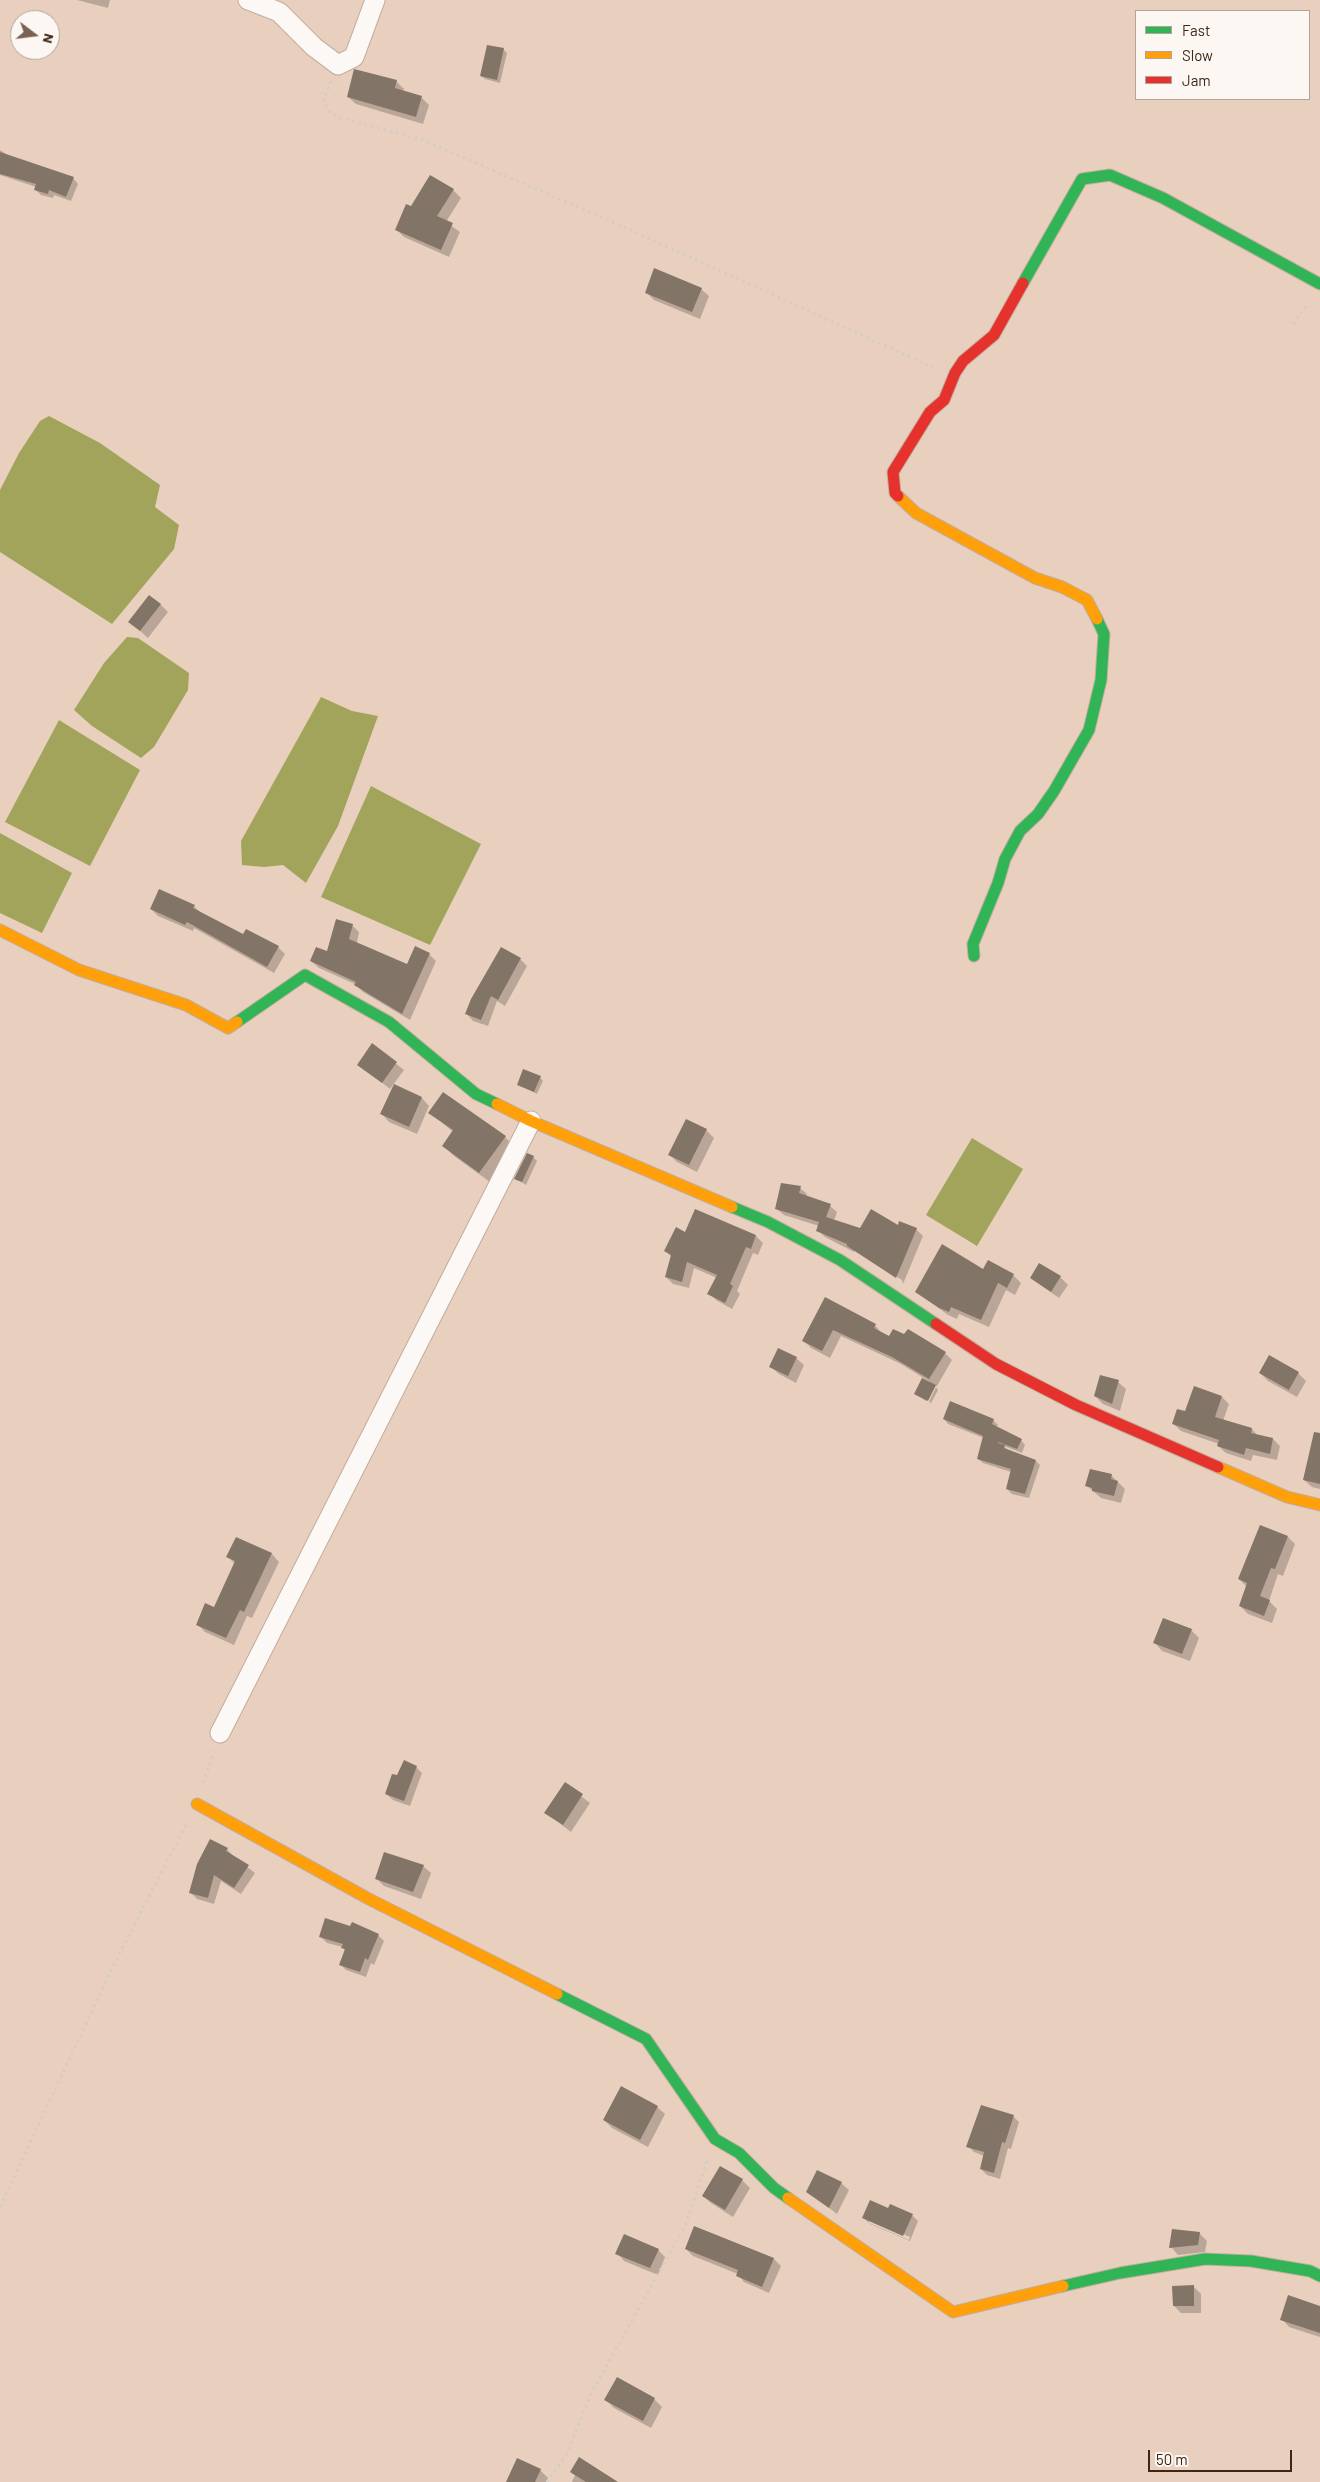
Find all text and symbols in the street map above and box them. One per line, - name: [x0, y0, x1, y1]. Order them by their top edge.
- north arrow: [10, 10, 60, 60]
- legend: [1135, 10, 1310, 100]
- text: Fast: [1182, 21, 1210, 39]
- text: N: [40, 32, 58, 45]
- text: Slow: [1182, 46, 1213, 64]
- text: Jam: [1182, 71, 1211, 89]
- scale bar: [1150, 2440, 1294, 2472]
- text: 50 m: [1156, 2450, 1188, 2468]

